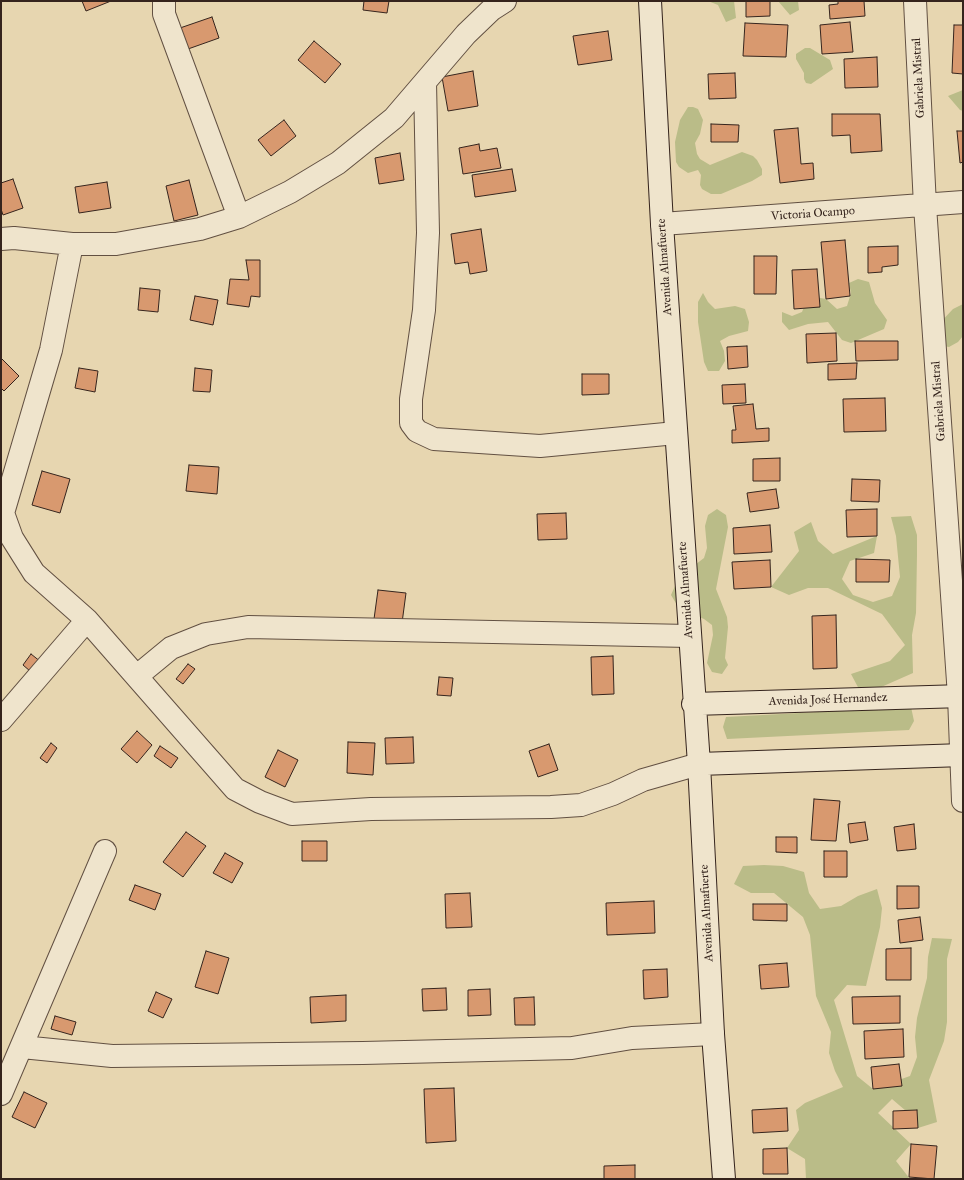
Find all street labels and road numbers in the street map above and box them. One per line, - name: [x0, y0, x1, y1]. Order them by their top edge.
- street label: Gabriela Mistral: [910, 37, 928, 119]
- street label: Victoria Ocampo: [771, 204, 855, 224]
- street label: Avenida Almafuerte: [654, 218, 676, 316]
- street label: Gabriela Mistral: [929, 360, 949, 442]
- street label: Avenida Almafuerte: [675, 541, 697, 639]
- street label: Avenida José Hernandez: [768, 691, 888, 709]
- street label: Avenida Almafuerte: [697, 864, 717, 962]

